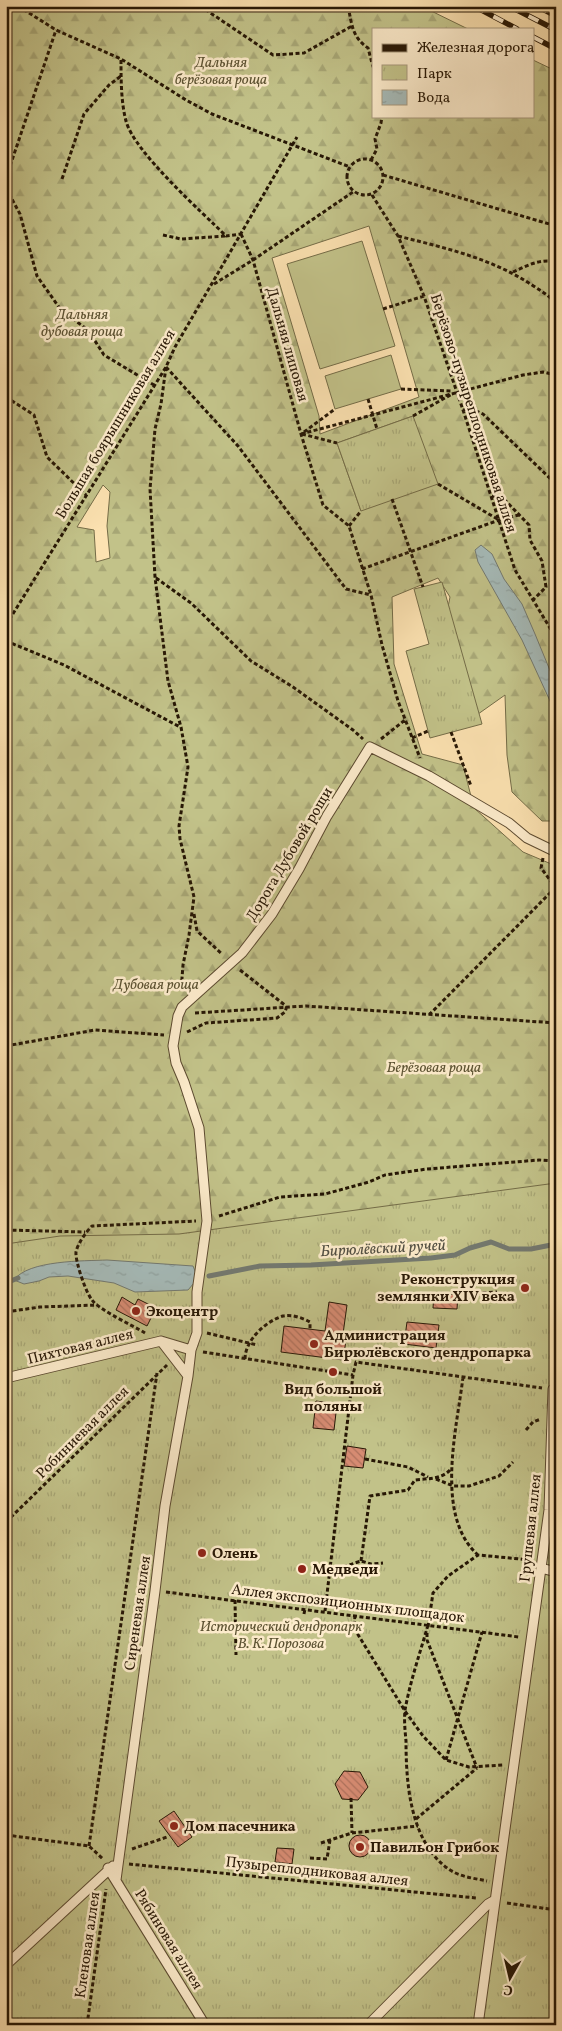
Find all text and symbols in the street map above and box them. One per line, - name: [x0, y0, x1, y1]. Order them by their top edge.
- legend: [372, 28, 534, 118]
- text: Железная дорога: [417, 38, 534, 59]
- park label: Дальняя берёзовая роща: [175, 53, 267, 91]
- text: Парк: [417, 64, 452, 85]
- text: Вода: [417, 88, 450, 109]
- street label: Дальняя липовая: [260, 285, 313, 404]
- street label: Берёзово-пузыреплодниковая аллея: [424, 291, 521, 536]
- park label: Дальняя дубовая роща: [41, 305, 123, 343]
- street label: Большая боярышниковая аллея: [51, 326, 181, 523]
- street label: Дорога Дубовой рощи: [242, 784, 339, 926]
- park label: Дубовая роща: [112, 975, 199, 996]
- park label: Берёзовая роща: [387, 1058, 481, 1079]
- water label: Бирюлёвский ручей: [320, 1235, 446, 1263]
- place label: Реконструкция землянки XIV века: [377, 1270, 515, 1308]
- marker: Реконструкция землянки XIV века: [519, 1282, 531, 1294]
- place label: Экоцентр: [146, 1302, 218, 1323]
- marker: Экоцентр: [130, 1305, 142, 1317]
- street label: Пихтовая аллея: [25, 1324, 136, 1371]
- place label: Администрация Бирюлёвского дендропарка: [324, 1326, 531, 1364]
- marker: Администрация Бирюлёвского дендропарка: [308, 1338, 320, 1350]
- marker: Вид большой поляны: [327, 1366, 339, 1378]
- place label: Вид большой поляны: [284, 1380, 382, 1418]
- street label: Робиниевая аллея: [32, 1382, 134, 1484]
- street label: Грушевая аллея: [515, 1473, 548, 1583]
- place label: Олень: [212, 1544, 258, 1565]
- marker: Олень: [196, 1547, 208, 1559]
- street label: Сиреневая аллея: [120, 1554, 157, 1672]
- place label: Медведи: [312, 1560, 379, 1581]
- marker: Медведи: [296, 1563, 308, 1575]
- street label: Аллея экспозиционных площадок: [230, 1580, 465, 1629]
- park label: Исторический дендропарк В. К. Порозова: [200, 1617, 363, 1655]
- place label: Дом пасечника: [184, 1817, 296, 1838]
- marker: Дом пасечника: [168, 1820, 180, 1832]
- place label: Павильон Грибок: [370, 1838, 499, 1859]
- marker: Павильон Грибок: [354, 1841, 366, 1853]
- street label: Пузыреплодниковая аллея: [224, 1852, 409, 1893]
- street label: Рябиновая аллея: [128, 1886, 207, 1994]
- street label: Кленовая аллея: [71, 1890, 106, 2000]
- north arrow: [484, 1954, 534, 2004]
- text: С: [503, 1979, 514, 1999]

